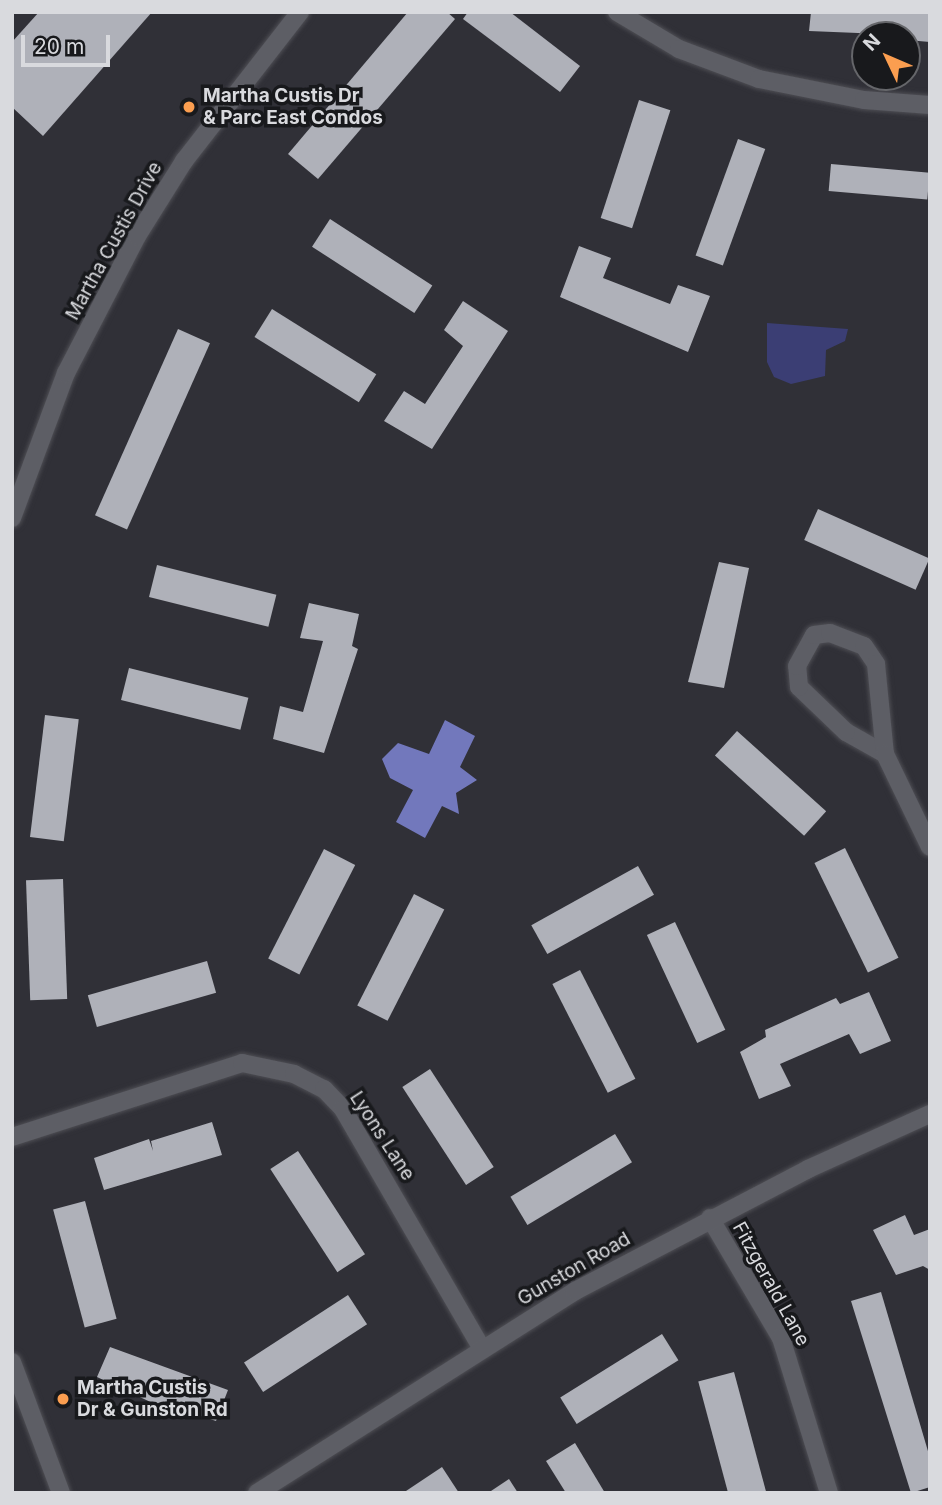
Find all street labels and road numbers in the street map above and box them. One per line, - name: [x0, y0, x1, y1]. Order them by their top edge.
- street label: Martha Custis Drive: [61, 158, 167, 324]
- street label: Lyons Lane: [345, 1087, 419, 1185]
- street label: Fitzgerald Lane: [728, 1218, 814, 1350]
- street label: Gunston Road: [514, 1228, 634, 1310]

